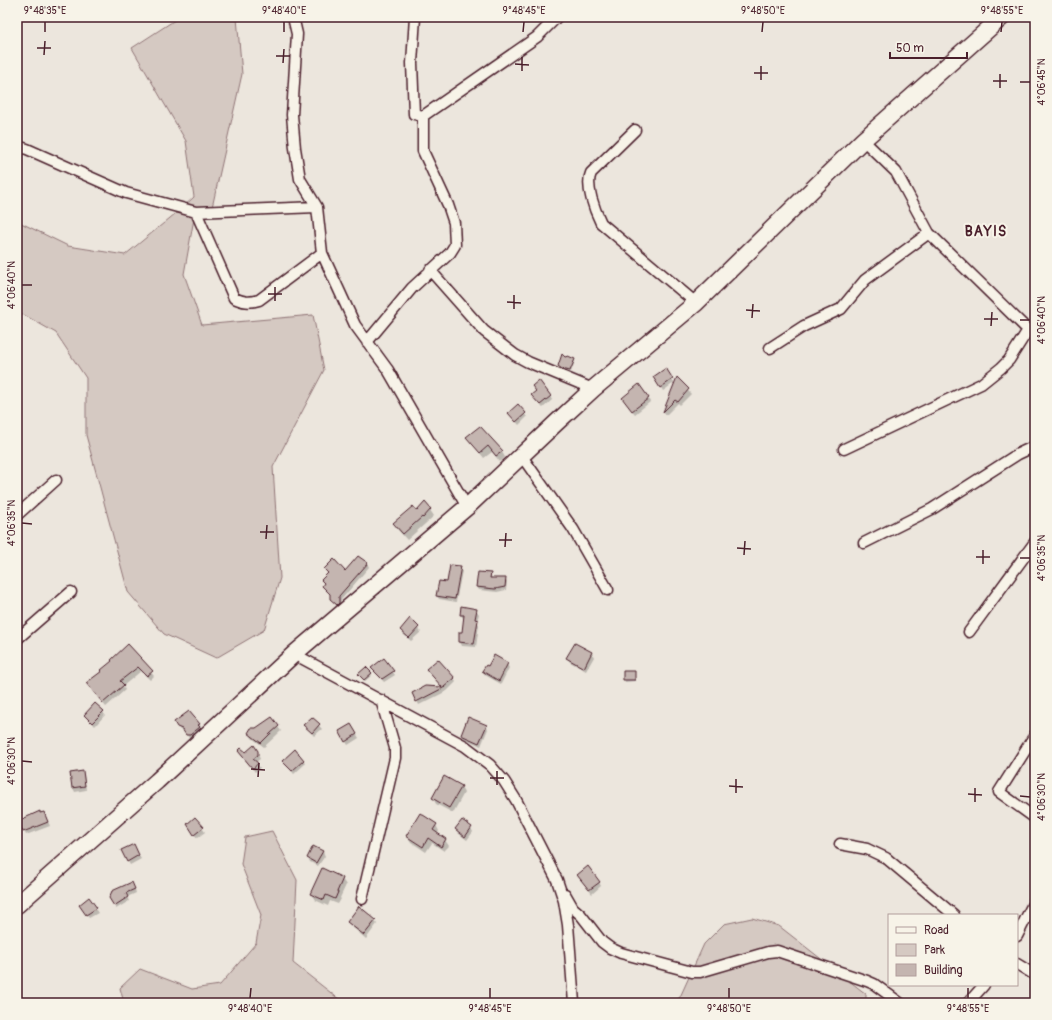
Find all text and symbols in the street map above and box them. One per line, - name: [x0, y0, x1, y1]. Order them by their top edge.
- text: 9°48'35"E: [24, 5, 66, 17]
- text: 9°48'40"E: [262, 5, 306, 17]
- text: 9°48'45"E: [503, 5, 545, 17]
- text: 9°48'50"E: [741, 5, 785, 17]
- text: 9°48'55"E: [981, 5, 1023, 17]
- scale bar: [890, 34, 967, 60]
- text: 50 m: [896, 41, 924, 56]
- text: 4°06'45"N: [1036, 58, 1048, 105]
- district label: BAYIS: [965, 223, 1007, 240]
- text: 4°06'40"N: [6, 261, 18, 309]
- text: 4°06'40"N: [1036, 296, 1048, 344]
- text: 4°06'35"N: [6, 499, 18, 546]
- text: 4°06'35"N: [1036, 534, 1048, 581]
- text: 4°06'30"N: [6, 737, 18, 785]
- text: 4°06'30"N: [1036, 773, 1048, 821]
- legend: [888, 914, 1018, 986]
- text: Road: [924, 923, 949, 938]
- text: Park: [924, 943, 945, 958]
- text: Building: [924, 963, 963, 978]
- text: 9°48'40"E: [228, 1003, 272, 1015]
- text: 9°48'45"E: [469, 1003, 511, 1015]
- text: 9°48'50"E: [707, 1003, 751, 1015]
- text: 9°48'55"E: [947, 1003, 989, 1015]

